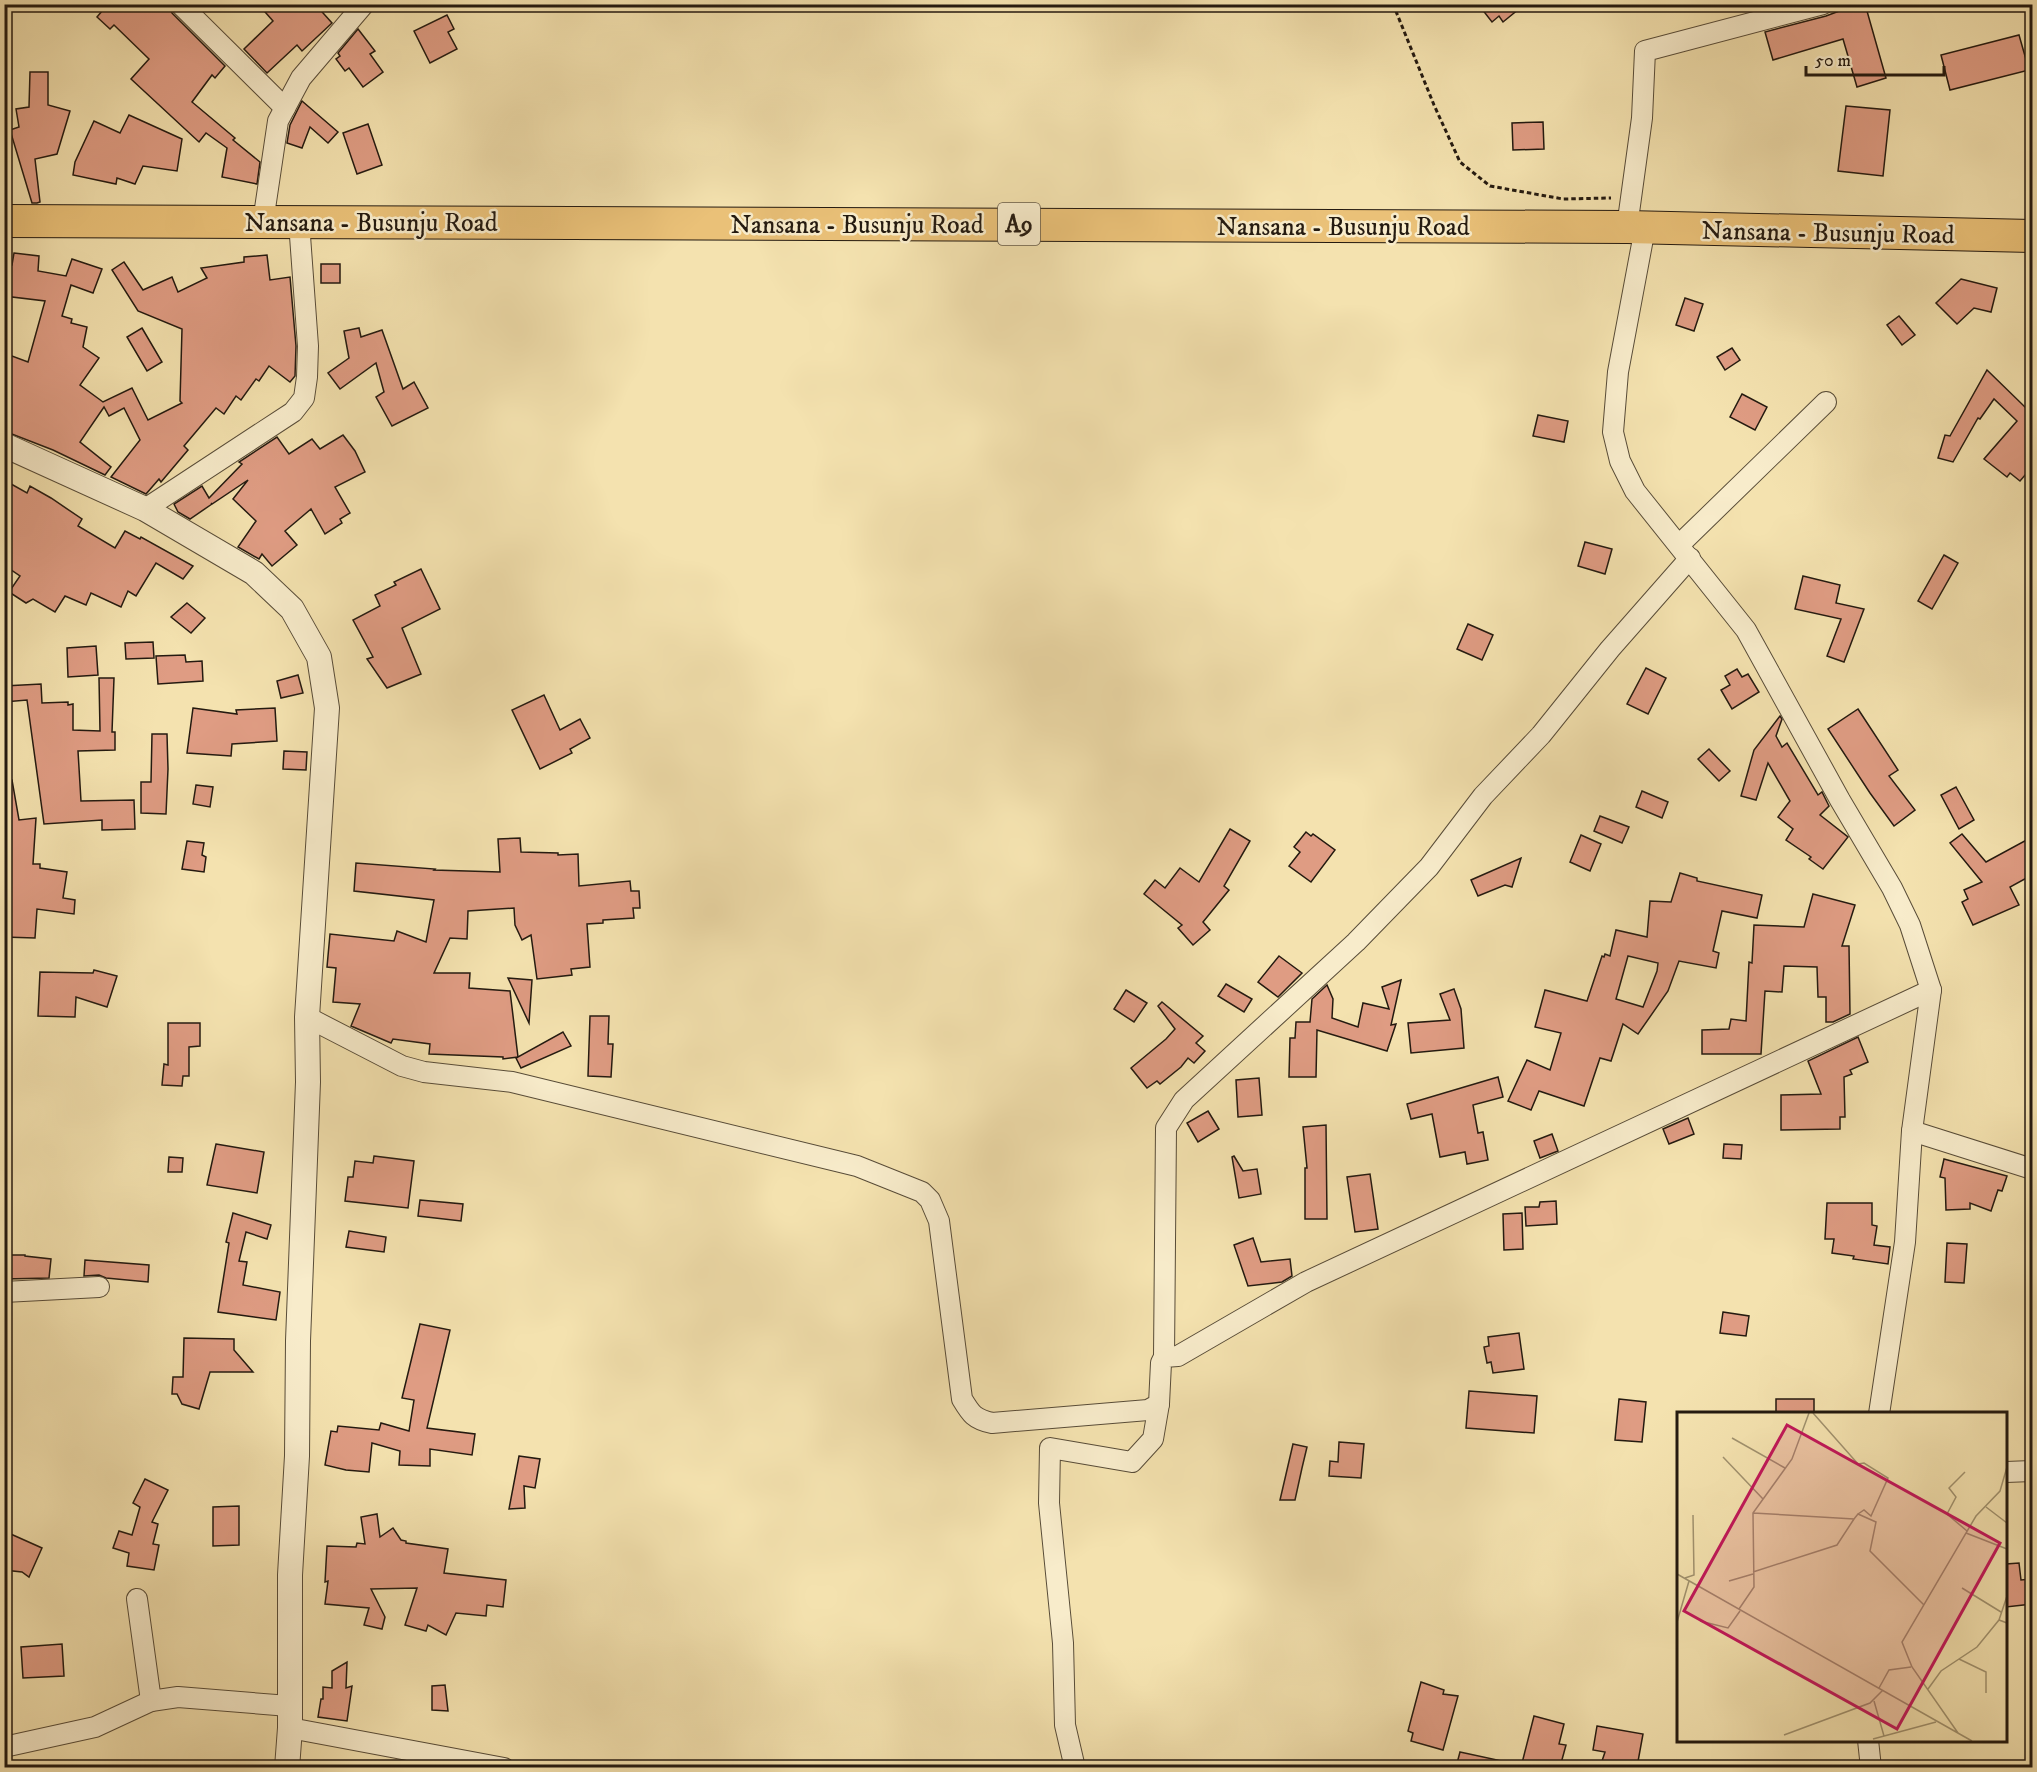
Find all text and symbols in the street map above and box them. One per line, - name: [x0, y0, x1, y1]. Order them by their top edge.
- scale bar: [1806, 39, 1944, 77]
- text: 50 m: [1815, 50, 1851, 72]
- road number: A9: [998, 203, 1040, 245]
- street label: Nansana - Busunju Road: [244, 207, 498, 240]
- street label: Nansana - Busunju Road: [730, 209, 984, 242]
- street label: Nansana - Busunju Road: [1216, 211, 1470, 244]
- street label: Nansana - Busunju Road: [1701, 215, 1955, 252]
- inset map: [1677, 1412, 2007, 1742]

